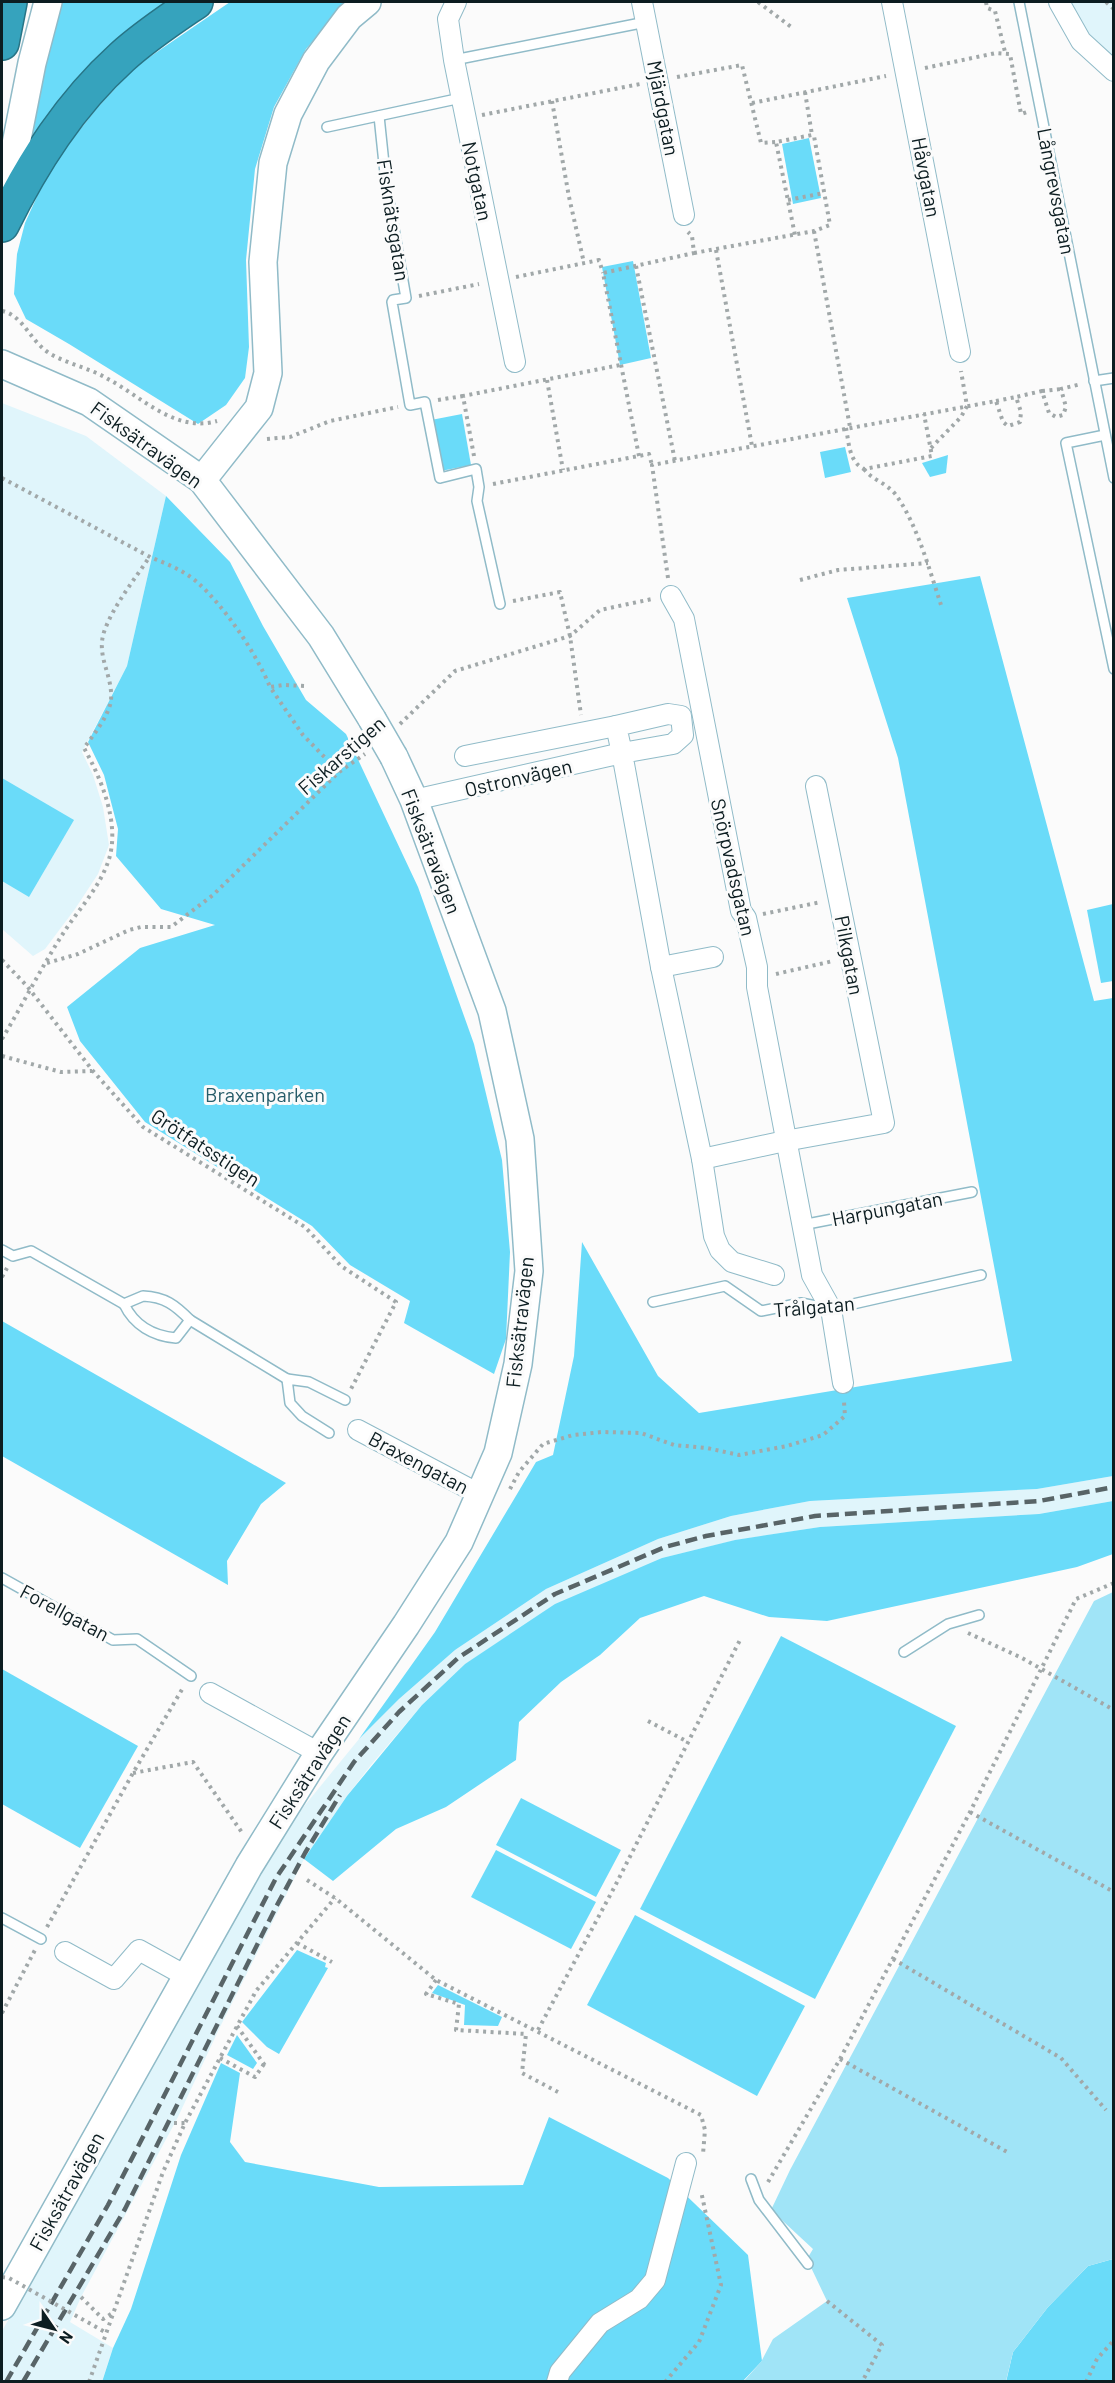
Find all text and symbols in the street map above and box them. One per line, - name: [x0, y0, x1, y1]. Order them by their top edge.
- street label: Mjärdgatan: [643, 58, 685, 158]
- street label: Långrevsgatan: [1033, 126, 1081, 256]
- street label: Håvgatan: [907, 135, 947, 219]
- street label: Notgatan: [458, 139, 498, 223]
- street label: Fisknätsgatan: [373, 157, 415, 283]
- street label: Fisksätravägen: [87, 395, 207, 493]
- street label: Fiskarstigen: [293, 711, 389, 799]
- street label: Ostronvägen: [462, 753, 574, 801]
- street label: Fisksätravägen: [397, 785, 467, 917]
- street label: Snörpvadsgatan: [707, 796, 761, 938]
- street label: Pilkgatan: [831, 913, 869, 997]
- park label: Braxenparken: [205, 1082, 325, 1106]
- street label: Grötfatsstigen: [147, 1103, 265, 1191]
- street label: Harpungatan: [830, 1186, 944, 1230]
- street label: Fisksätravägen: [500, 1255, 538, 1389]
- street label: Trålgatan: [772, 1290, 856, 1322]
- street label: Braxengatan: [365, 1426, 473, 1498]
- street label: Forellgatan: [16, 1578, 114, 1646]
- street label: Fisksätravägen: [263, 1709, 355, 1833]
- street label: Fisksätravägen: [23, 2127, 109, 2255]
- north arrow: [24, 2299, 84, 2359]
- text: N: [56, 2328, 78, 2348]

